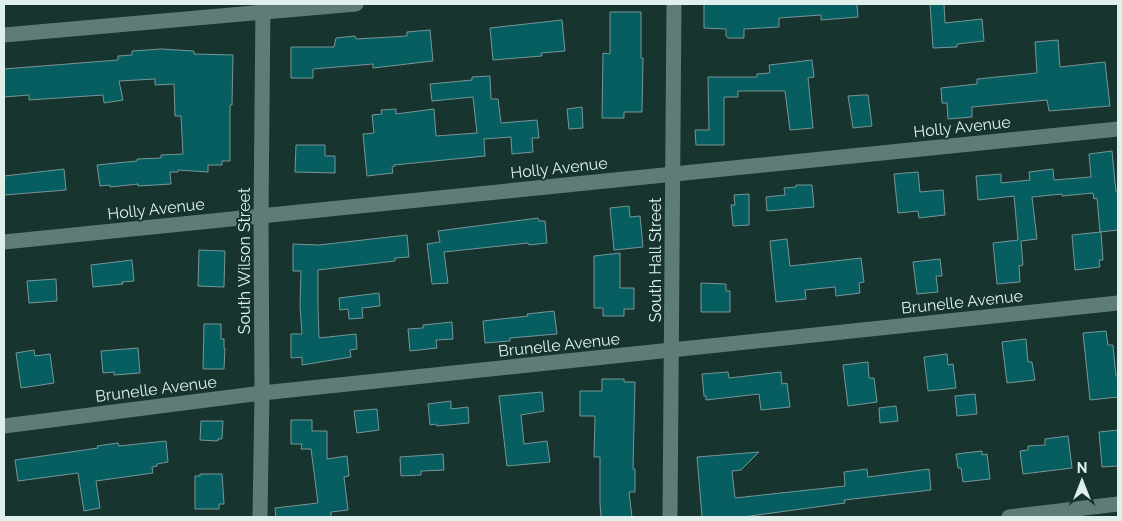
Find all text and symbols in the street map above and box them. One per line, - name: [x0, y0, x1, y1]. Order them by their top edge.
- street label: Holly Avenue: [912, 112, 1012, 142]
- street label: Holly Avenue: [509, 153, 609, 183]
- street label: South Wilson Street: [235, 187, 254, 334]
- street label: Holly Avenue: [106, 194, 206, 224]
- street label: South Hall Street: [646, 197, 665, 322]
- street label: Brunelle Avenue: [900, 286, 1024, 318]
- street label: Brunelle Avenue: [497, 329, 621, 361]
- street label: Brunelle Avenue: [94, 372, 218, 406]
- north arrow: [1057, 456, 1107, 506]
- text: N: [1077, 460, 1087, 476]

